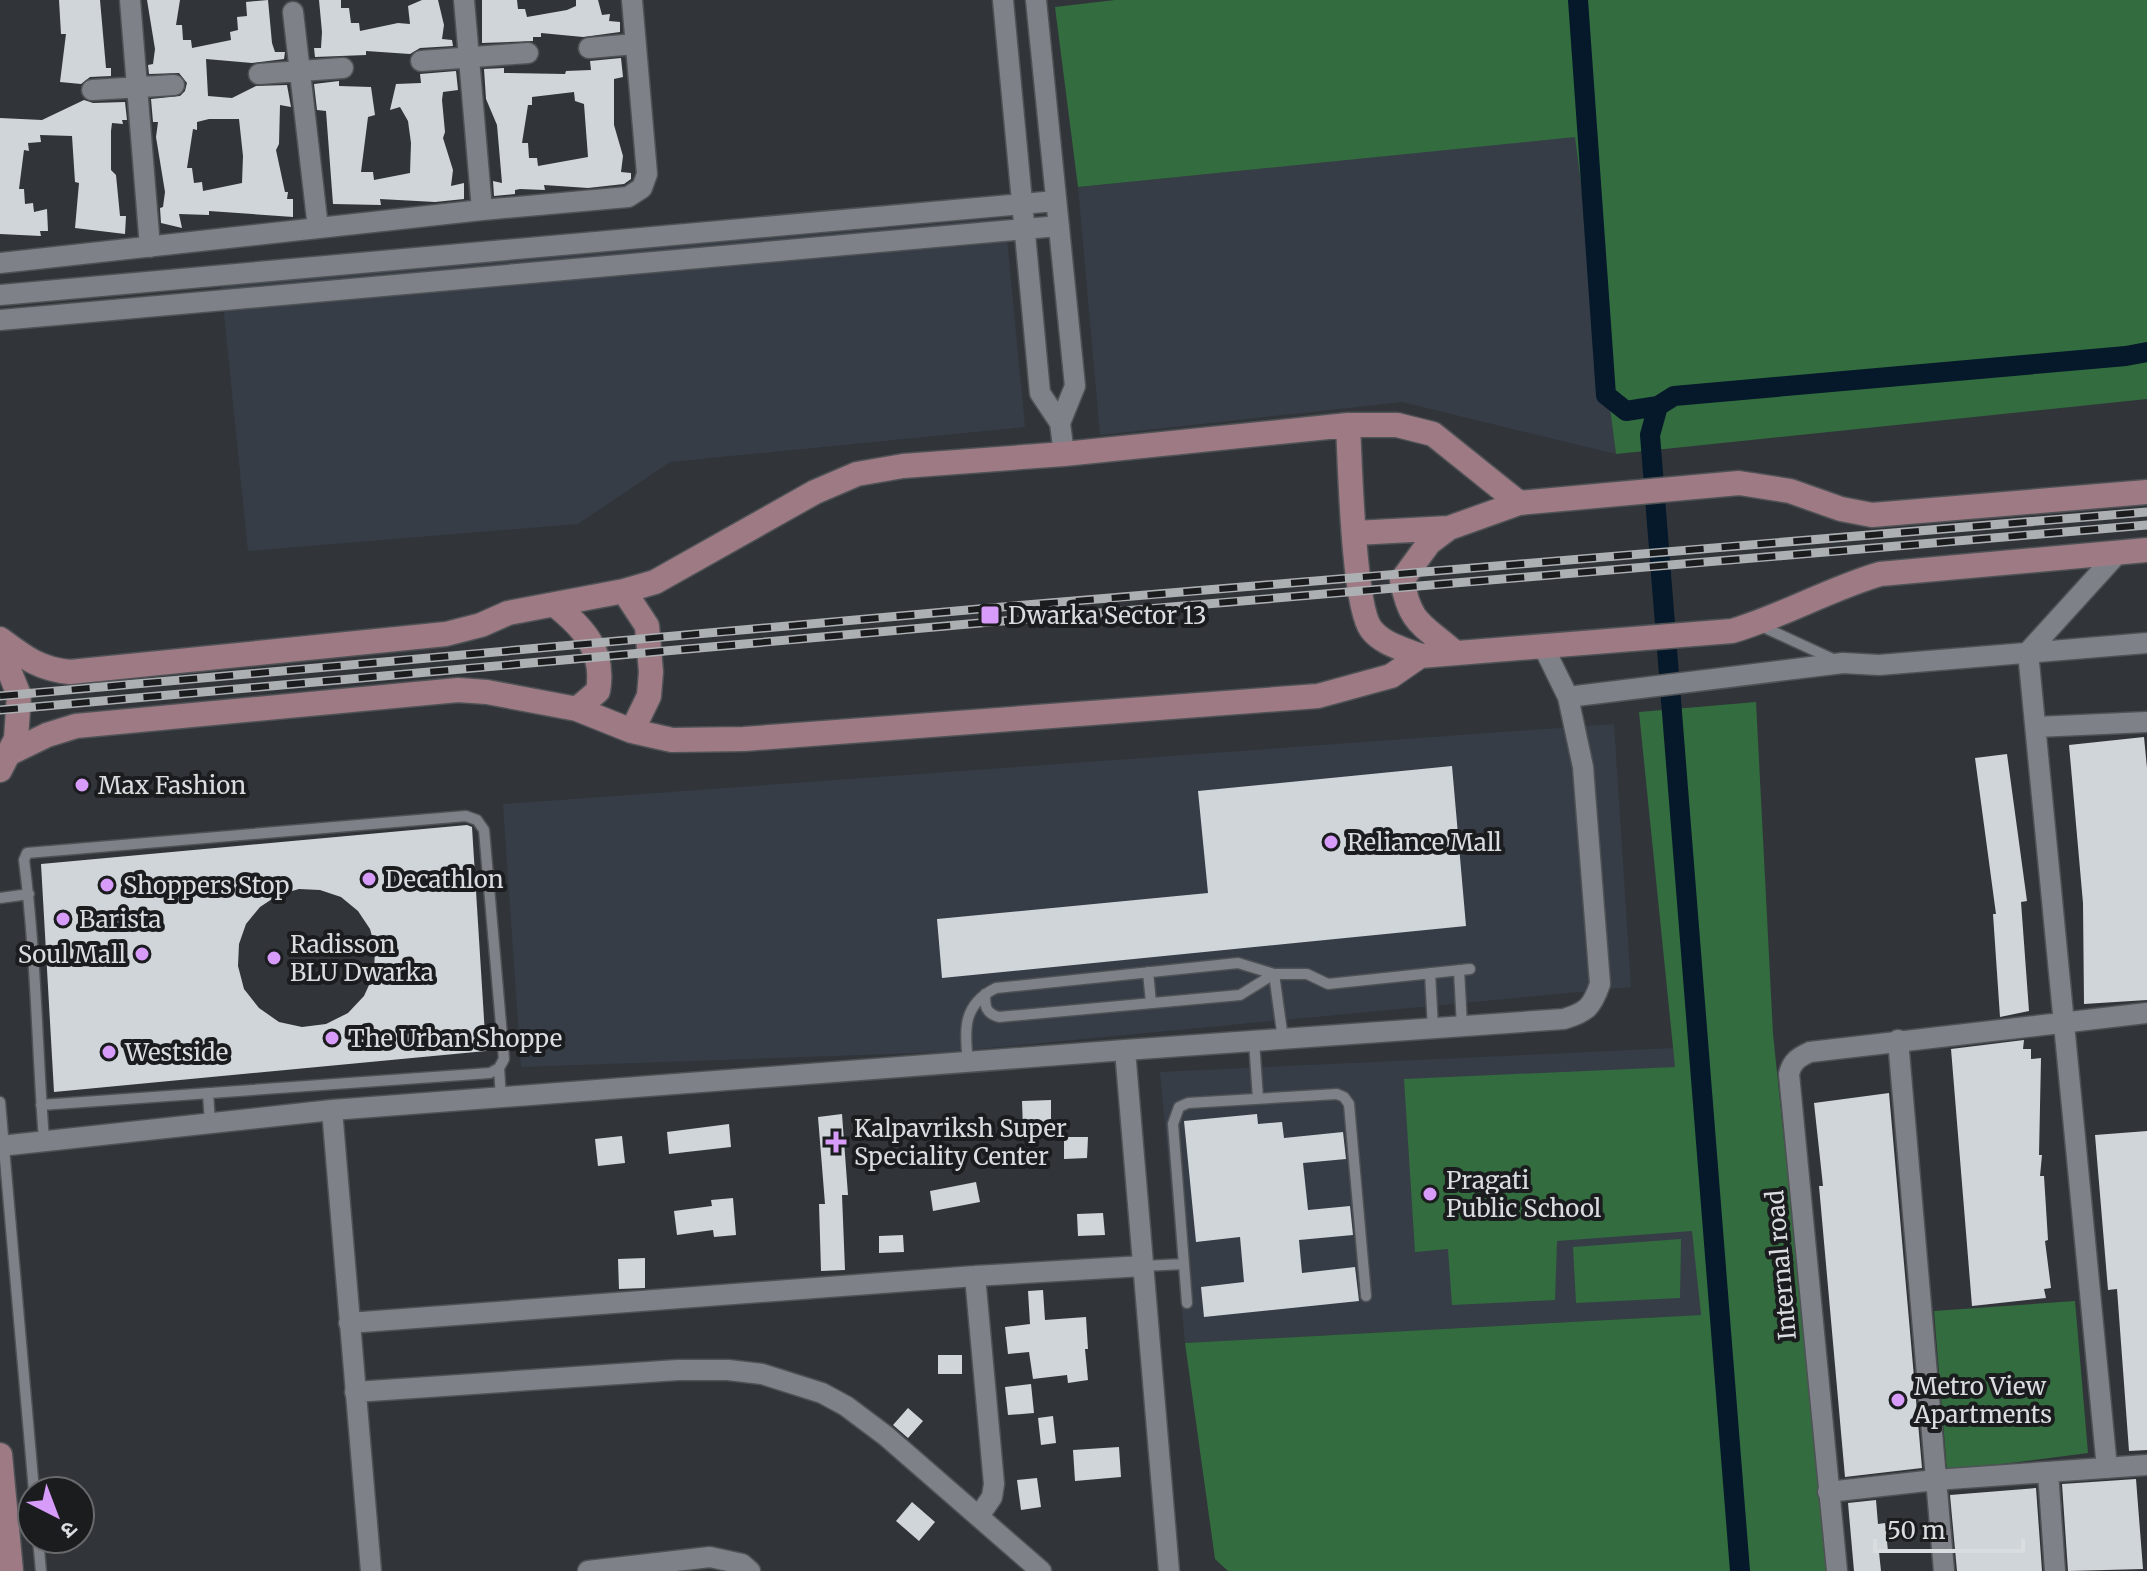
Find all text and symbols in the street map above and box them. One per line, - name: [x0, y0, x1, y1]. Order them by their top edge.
- place label: Dwarka Sector 13: [1008, 600, 1207, 631]
- marker: Dwarka Sector 13: [979, 604, 1001, 626]
- place label: Max Fashion: [98, 770, 246, 801]
- marker: Max Fashion: [73, 776, 91, 794]
- place label: Reliance Mall: [1347, 827, 1502, 858]
- marker: Reliance Mall: [1322, 833, 1340, 851]
- place label: Decathlon: [385, 864, 504, 895]
- place label: Shoppers Stop: [123, 870, 289, 901]
- marker: Decathlon: [360, 870, 378, 888]
- marker: Shoppers Stop: [98, 876, 116, 894]
- place label: Barista: [79, 904, 162, 935]
- marker: Barista: [54, 910, 72, 928]
- place label: Radisson BLU Dwarka: [290, 929, 434, 988]
- place label: Soul Mall: [18, 939, 126, 970]
- marker: Soul Mall: [133, 945, 151, 963]
- marker: Radisson BLU Dwarka: [265, 949, 283, 967]
- place label: The Urban Shoppe: [348, 1023, 562, 1054]
- marker: The Urban Shoppe: [323, 1029, 341, 1047]
- place label: Westside: [124, 1037, 228, 1068]
- marker: Westside: [100, 1043, 118, 1061]
- place label: Kalpavriksh Super Speciality Center: [854, 1113, 1067, 1172]
- marker: Kalpavriksh Super Speciality Center: [825, 1131, 847, 1153]
- place label: Pragati Public School: [1446, 1165, 1601, 1224]
- marker: Pragati Public School: [1421, 1185, 1439, 1203]
- street label: Internal road: [1759, 1189, 1803, 1341]
- place label: Metro View Apartments: [1913, 1371, 2052, 1430]
- marker: Metro View Apartments: [1889, 1391, 1907, 1409]
- north arrow: [16, 1475, 96, 1555]
- scale bar: [1875, 1503, 2023, 1553]
- text: उ: [54, 1515, 84, 1545]
- text: 50 m: [1887, 1515, 1946, 1546]

